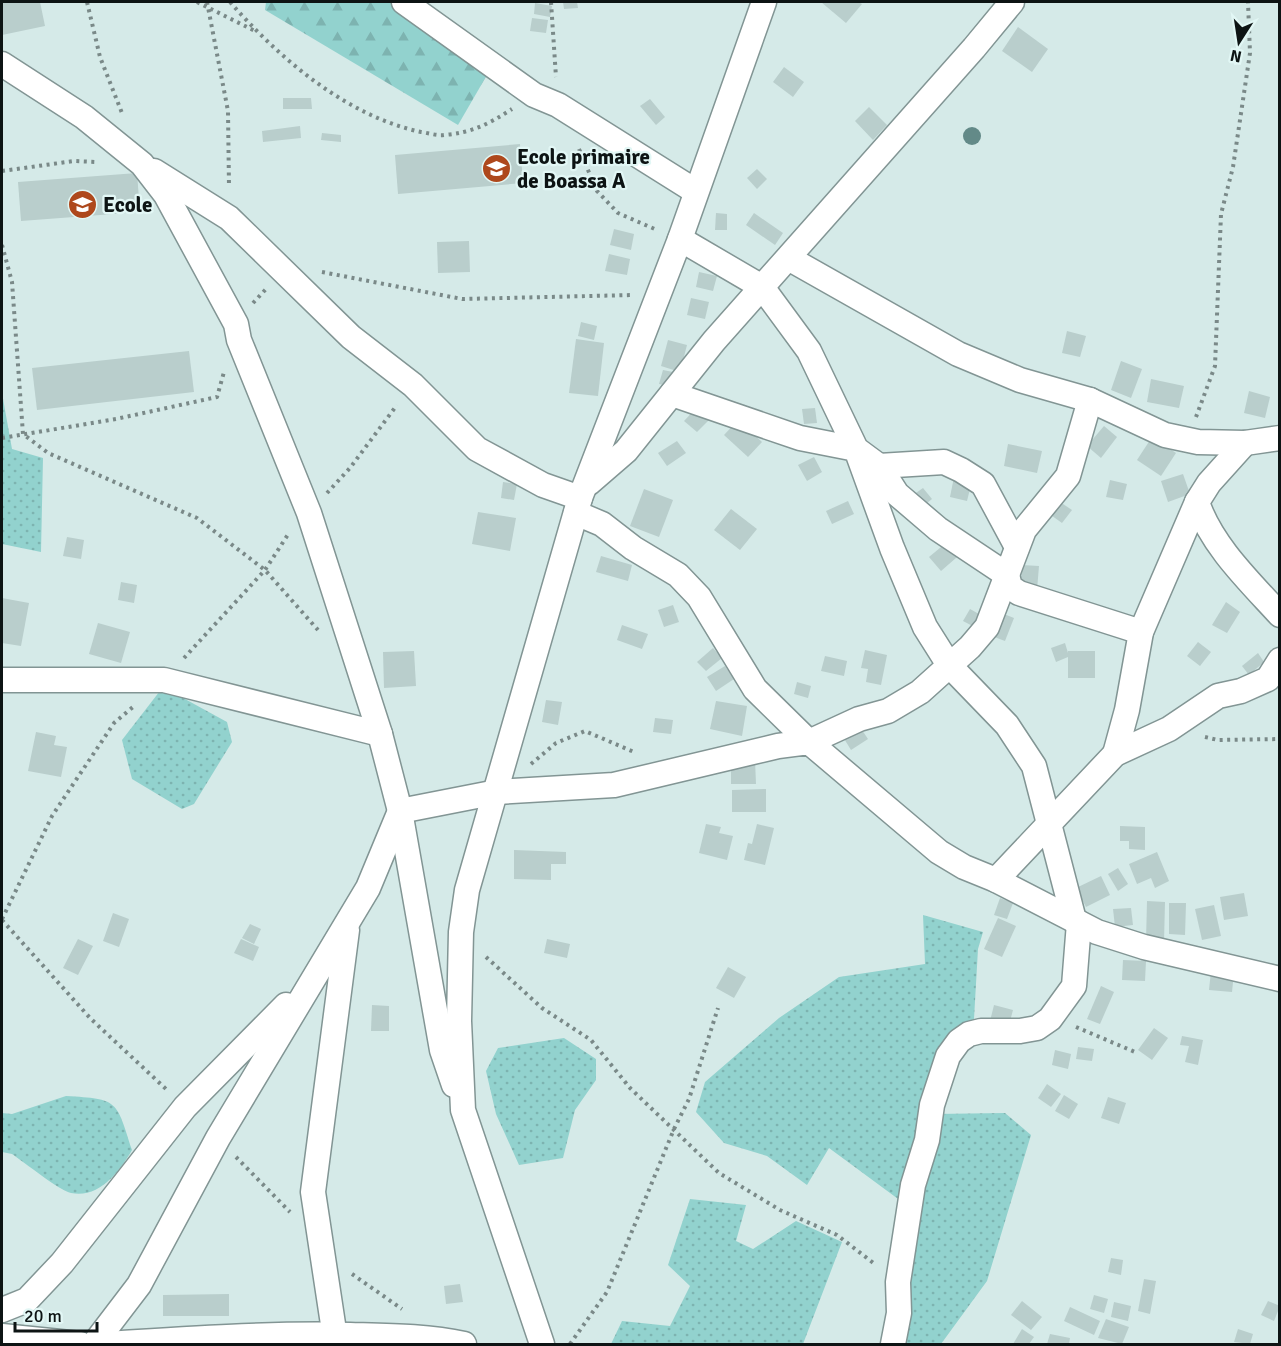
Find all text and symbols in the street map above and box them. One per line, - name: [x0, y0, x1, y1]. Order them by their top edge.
- north arrow: [1209, 12, 1269, 72]
- text: N: [1229, 45, 1244, 67]
- place label: Ecole primaire de Boassa A: [517, 144, 650, 194]
- school or university icon: Ecole primaire de Boassa A: [480, 153, 512, 185]
- school or university icon: Ecole: [66, 189, 98, 221]
- place label: Ecole: [103, 192, 152, 218]
- scale bar: [15, 1295, 98, 1333]
- text: 20 m: [24, 1305, 62, 1327]

